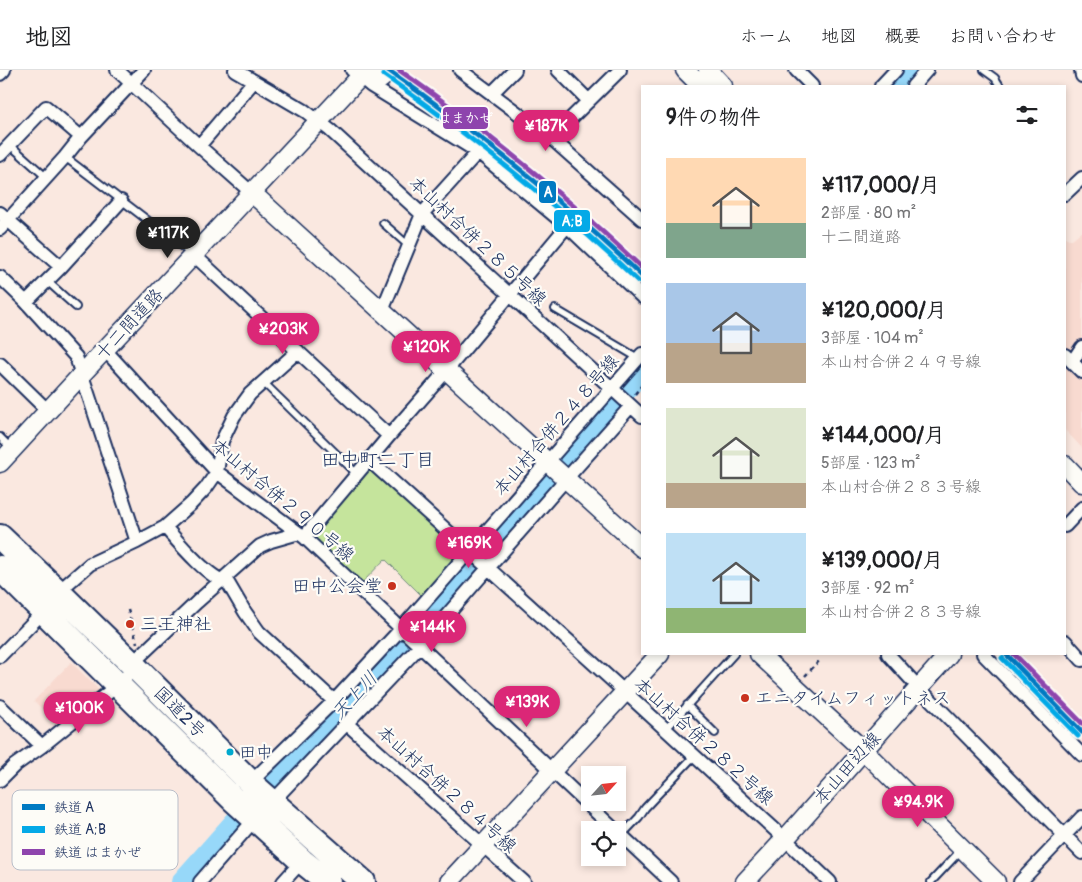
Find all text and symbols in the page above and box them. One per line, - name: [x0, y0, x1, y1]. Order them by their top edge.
- text: 地図: [25, 23, 73, 52]
- text: ホーム: [740, 25, 793, 48]
- text: 地図: [821, 25, 857, 48]
- text: 概要: [885, 25, 921, 48]
- text: お問い合わせ: [949, 25, 1057, 48]
- icon: filters: [1013, 101, 1041, 129]
- text: 9件の物件: [666, 104, 761, 131]
- line badge: はまかぜ: [442, 106, 489, 130]
- pin: ¥187K: [511, 109, 581, 152]
- text: はまかぜ: [437, 110, 493, 127]
- text: ¥187K: [524, 116, 568, 136]
- street label: 本山村合併２８５号線: [404, 172, 551, 311]
- text: ¥117,000/月: [821, 172, 940, 199]
- icon: home: [706, 178, 766, 238]
- line badge: A: [538, 180, 557, 204]
- text: A: [543, 184, 553, 201]
- text: 2部屋 · 80 m²: [821, 203, 916, 223]
- line badge: A;B: [553, 209, 591, 233]
- text: A;B: [562, 213, 583, 230]
- pin: ¥117K: [133, 216, 203, 259]
- text: ¥117K: [147, 223, 189, 243]
- text: 十二間道路: [821, 227, 901, 247]
- street label: 十二間道路: [90, 284, 168, 365]
- text: ¥120,000/月: [821, 297, 947, 324]
- icon: home: [706, 303, 766, 363]
- pin: ¥203K: [248, 312, 318, 355]
- text: ¥203K: [258, 319, 308, 339]
- text: 3部屋 · 104 m²: [821, 328, 924, 348]
- pin: ¥120K: [391, 330, 461, 373]
- text: ¥120K: [403, 337, 449, 357]
- street label: 本山村合併２４８号線: [489, 350, 624, 501]
- text: 本山村合併２４９号線: [821, 352, 981, 372]
- text: ¥144,000/月: [821, 422, 945, 449]
- icon: home: [706, 428, 766, 488]
- street label: 本山村合併２９０号線: [206, 434, 359, 567]
- district label: 田中町二丁目: [321, 448, 435, 472]
- text: 5部屋 · 123 m²: [821, 453, 921, 473]
- text: 本山村合併２８３号線: [821, 477, 981, 497]
- pin: ¥169K: [434, 526, 504, 569]
- text: ¥169K: [447, 533, 491, 553]
- text: ¥139,000/月: [821, 547, 943, 574]
- icon: home: [706, 553, 766, 613]
- place label: 田中公会堂: [292, 575, 382, 598]
- text: 3部屋 · 92 m²: [821, 578, 914, 598]
- marker: 田中公会堂: [386, 580, 398, 592]
- text: 本山村合併２８３号線: [821, 602, 981, 622]
- pin: ¥144K: [397, 610, 467, 653]
- place label: 三王神社: [140, 613, 212, 636]
- text: ¥144K: [409, 617, 455, 637]
- marker: 三王神社: [124, 618, 136, 630]
- water label: 天上川: [327, 667, 383, 725]
- street label: 本山村合併２８２号線: [629, 673, 778, 810]
- street label: 国道2号: [149, 682, 210, 743]
- pin: ¥139K: [492, 686, 562, 728]
- place label: エニタイムフィットネス: [755, 687, 951, 710]
- pin: ¥100K: [44, 692, 114, 734]
- text: ¥139K: [505, 692, 549, 712]
- marker: エニタイムフィットネス: [739, 692, 751, 704]
- text: ¥100K: [55, 698, 103, 718]
- street label: 本山村合併２８４号線: [372, 721, 521, 858]
- street label: 本山田辺線: [809, 727, 886, 809]
- place label: 田中: [239, 742, 273, 763]
- marker: 田中: [225, 747, 235, 757]
- north arrow: [581, 766, 626, 811]
- map controls: [581, 766, 626, 866]
- pin: ¥94.9K: [877, 786, 959, 828]
- legend: [12, 790, 178, 870]
- text: ¥94.9K: [893, 792, 943, 812]
- text: 鉄道 A: [54, 799, 94, 816]
- text: 鉄道 A;B: [54, 821, 106, 838]
- button: locate: [581, 821, 626, 866]
- text: 鉄道 はまかぜ: [54, 844, 141, 861]

